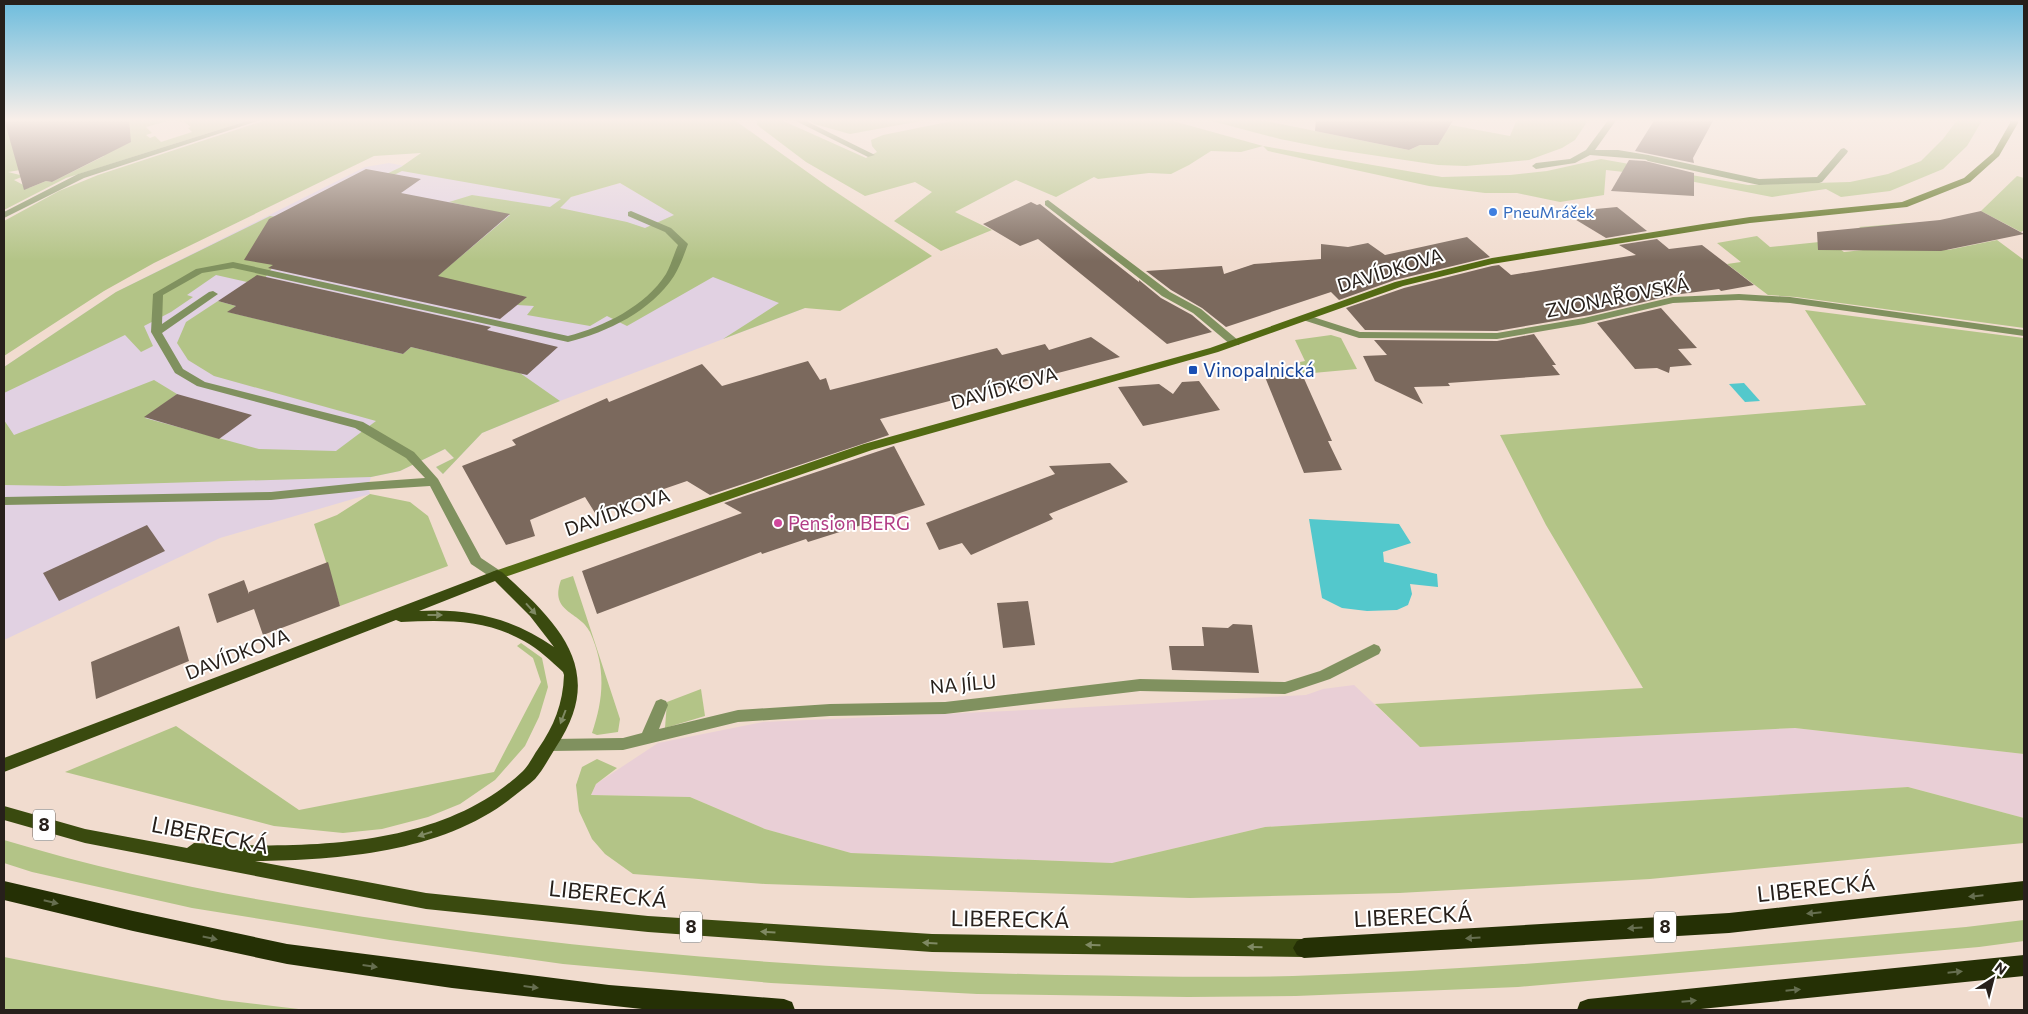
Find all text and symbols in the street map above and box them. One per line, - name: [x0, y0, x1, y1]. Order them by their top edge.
- place label: PneuMráček: [1503, 202, 1595, 221]
- marker: PneuMráček: [1487, 206, 1499, 218]
- street label: DAVÍDKOVA: [1334, 243, 1446, 297]
- street label: ZVONAŘOVSKÁ: [1543, 271, 1691, 322]
- place label: Vinopalnická: [1203, 358, 1314, 381]
- street label: DAVÍDKOVA: [948, 361, 1060, 414]
- marker: Vinopalnická: [1187, 364, 1199, 376]
- street label: DAVÍDKOVA: [561, 483, 672, 540]
- place label: Pension BERG: [788, 511, 910, 534]
- marker: Pension BERG: [772, 517, 784, 529]
- one-way arrow: [526, 603, 537, 616]
- one-way arrow: [427, 611, 443, 619]
- street label: DAVÍDKOVA: [182, 623, 292, 684]
- street label: NA JÍLU: [929, 669, 997, 698]
- one-way arrow: [559, 710, 567, 725]
- road number: 8: [33, 810, 55, 840]
- street label: LIBERECKÁ: [149, 810, 271, 859]
- one-way arrow: [417, 830, 432, 838]
- street label: LIBERECKÁ: [1755, 868, 1876, 907]
- street label: LIBERECKÁ: [548, 874, 669, 913]
- one-way arrow: [1967, 892, 1983, 900]
- one-way arrow: [44, 898, 59, 906]
- street label: LIBERECKÁ: [1353, 899, 1473, 932]
- street label: LIBERECKÁ: [950, 904, 1070, 933]
- one-way arrow: [1806, 909, 1822, 917]
- road number: 8: [680, 912, 702, 942]
- road number: 8: [1654, 912, 1676, 942]
- one-way arrow: [1627, 925, 1643, 933]
- one-way arrow: [760, 928, 776, 936]
- one-way arrow: [202, 934, 218, 942]
- one-way arrow: [1464, 934, 1480, 942]
- one-way arrow: [922, 939, 938, 947]
- one-way arrow: [1085, 941, 1101, 949]
- one-way arrow: [1247, 943, 1263, 951]
- north arrow: [1968, 954, 2018, 1004]
- text: N: [1992, 958, 2010, 978]
- one-way arrow: [362, 962, 378, 970]
- one-way arrow: [1947, 968, 1963, 976]
- one-way arrow: [523, 983, 539, 991]
- one-way arrow: [1786, 986, 1802, 994]
- one-way arrow: [1681, 996, 1697, 1004]

